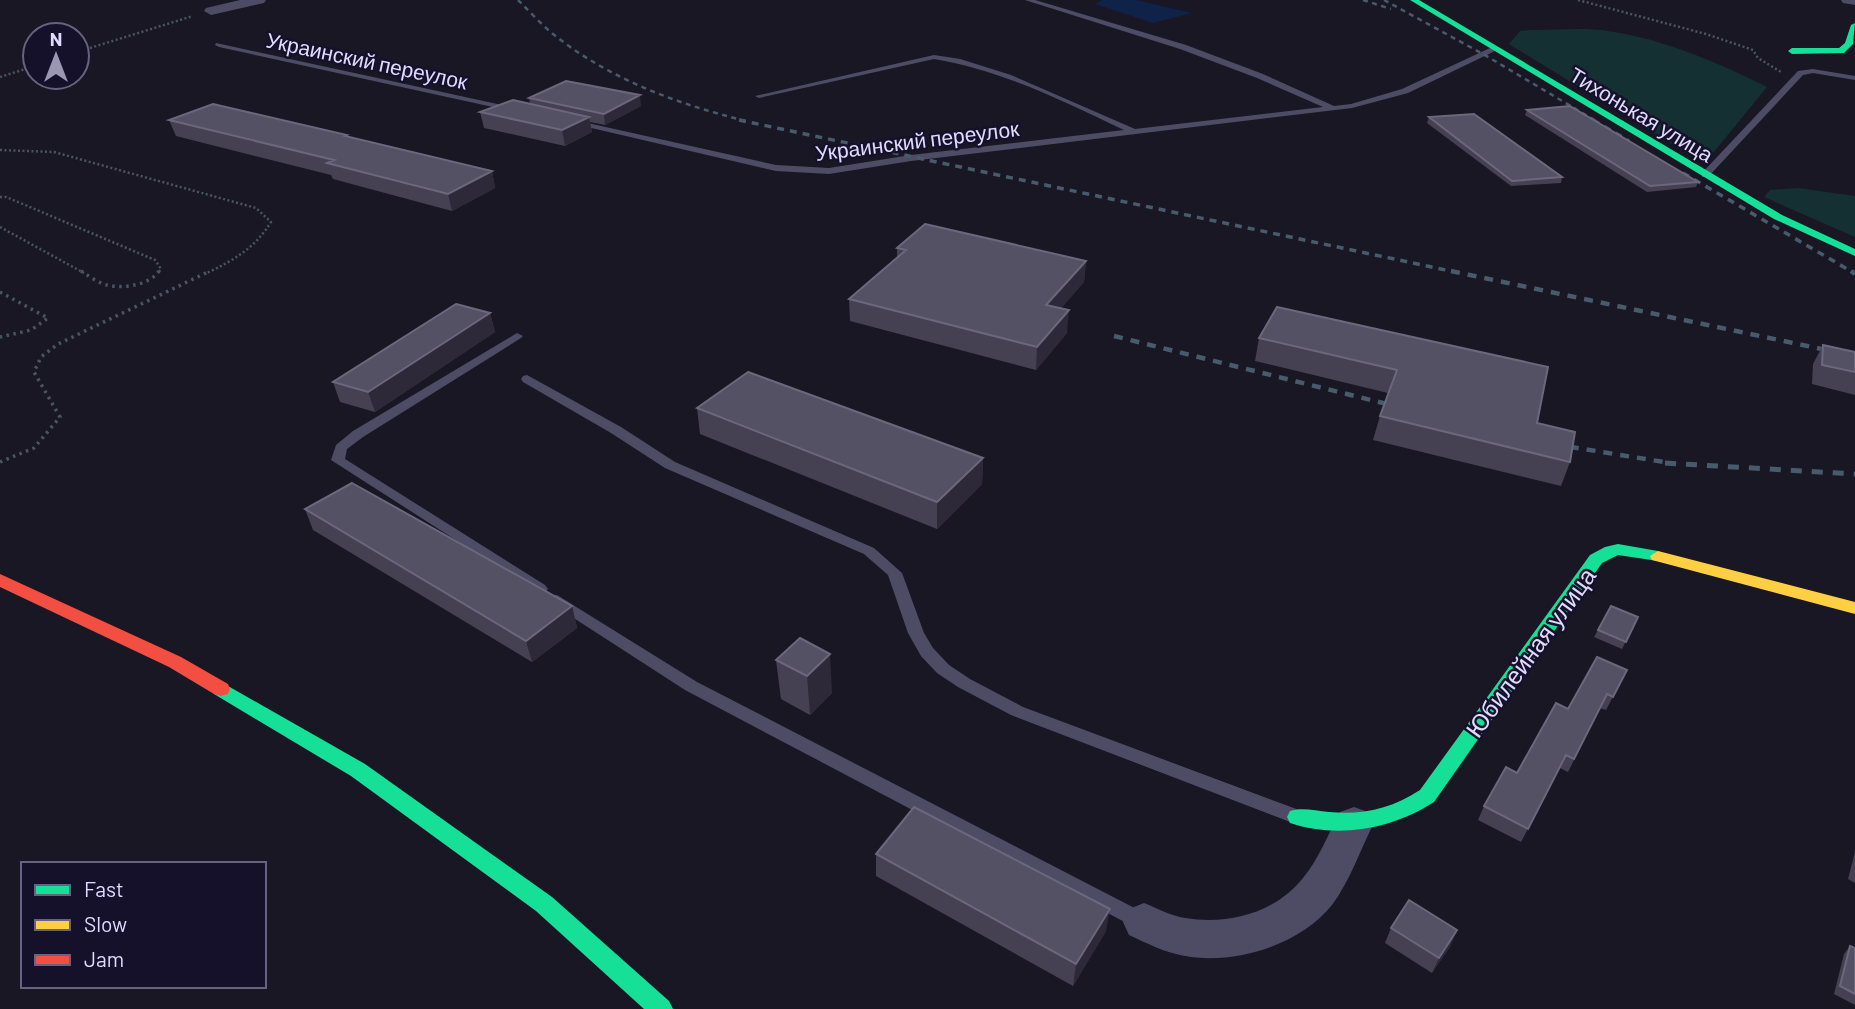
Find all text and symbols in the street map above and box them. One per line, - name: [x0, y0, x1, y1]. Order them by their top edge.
- north arrow: [21, 21, 91, 91]
- street label: Украинский переулок: [264, 26, 471, 94]
- text: N: [50, 27, 62, 50]
- street label: Тихонькая улица: [1566, 61, 1718, 167]
- street label: Украинский переулок: [814, 115, 1021, 165]
- street label: Юбилейная улица: [1459, 561, 1602, 742]
- legend: [21, 862, 266, 988]
- text: Fast: [84, 876, 124, 901]
- text: Slow: [84, 911, 127, 936]
- text: Jam: [84, 946, 124, 971]

